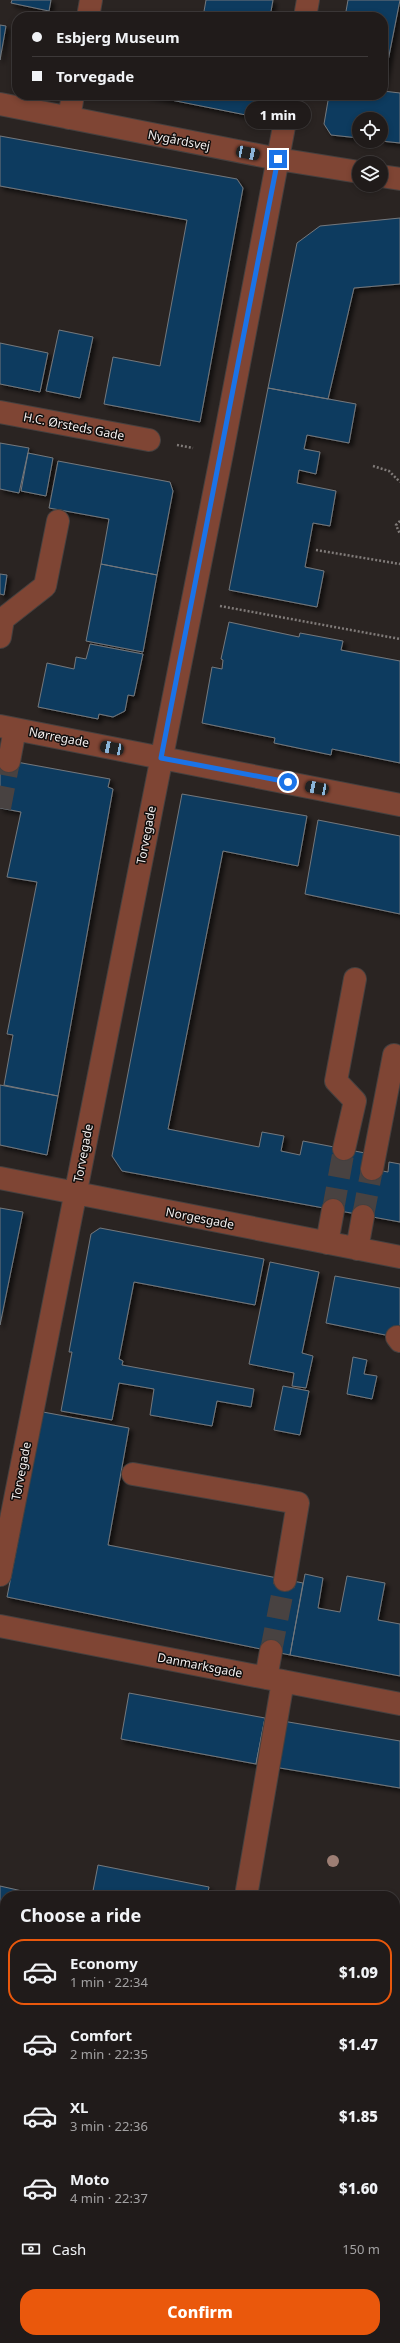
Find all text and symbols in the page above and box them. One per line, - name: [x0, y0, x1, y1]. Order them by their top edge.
- text: Esbjerg Museum: [56, 27, 180, 47]
- text: Torvegade: [56, 66, 134, 86]
- callout: 1 min: [245, 101, 311, 129]
- text: 1 min: [260, 106, 296, 124]
- map controls: [352, 112, 388, 192]
- button: locate: [352, 112, 388, 148]
- street label: Nygårdsvej: [146, 126, 212, 154]
- car: [235, 145, 261, 161]
- route end: [269, 150, 287, 168]
- button: layers: [352, 156, 388, 192]
- street label: H.C. Ørsteds Gade: [22, 408, 126, 444]
- street label: Nørregade: [27, 723, 91, 751]
- car: [99, 740, 125, 756]
- route start: [279, 773, 297, 791]
- car: [304, 780, 330, 796]
- street label: Torvegade: [132, 804, 160, 866]
- street label: Torvegade: [69, 1122, 97, 1184]
- street label: Norgesgade: [164, 1203, 236, 1233]
- street label: Torvegade: [7, 1440, 35, 1502]
- street label: Danmarksgade: [156, 1648, 244, 1682]
- text: Choose a ride: [20, 1903, 141, 1927]
- text: Economy: [70, 1953, 138, 1973]
- icon: car: [22, 1954, 58, 1990]
- text: $1.09: [339, 1962, 378, 1982]
- text: 1 min · 22:34: [70, 1973, 148, 1991]
- text: Comfort: [70, 2025, 132, 2045]
- icon: car: [22, 2026, 58, 2062]
- text: $1.47: [339, 2034, 378, 2054]
- text: 2 min · 22:35: [70, 2045, 148, 2063]
- text: XL: [70, 2097, 88, 2117]
- icon: car: [22, 2098, 58, 2134]
- text: $1.85: [339, 2106, 378, 2126]
- text: 3 min · 22:36: [70, 2117, 148, 2135]
- text: Moto: [70, 2169, 109, 2189]
- icon: car: [22, 2170, 58, 2206]
- text: $1.60: [339, 2178, 378, 2198]
- text: 4 min · 22:37: [70, 2189, 148, 2207]
- icon: cash: [20, 2238, 42, 2260]
- text: Cash: [52, 2239, 86, 2259]
- text: 150 m: [342, 2240, 380, 2258]
- button: Confirm: [20, 2289, 380, 2335]

